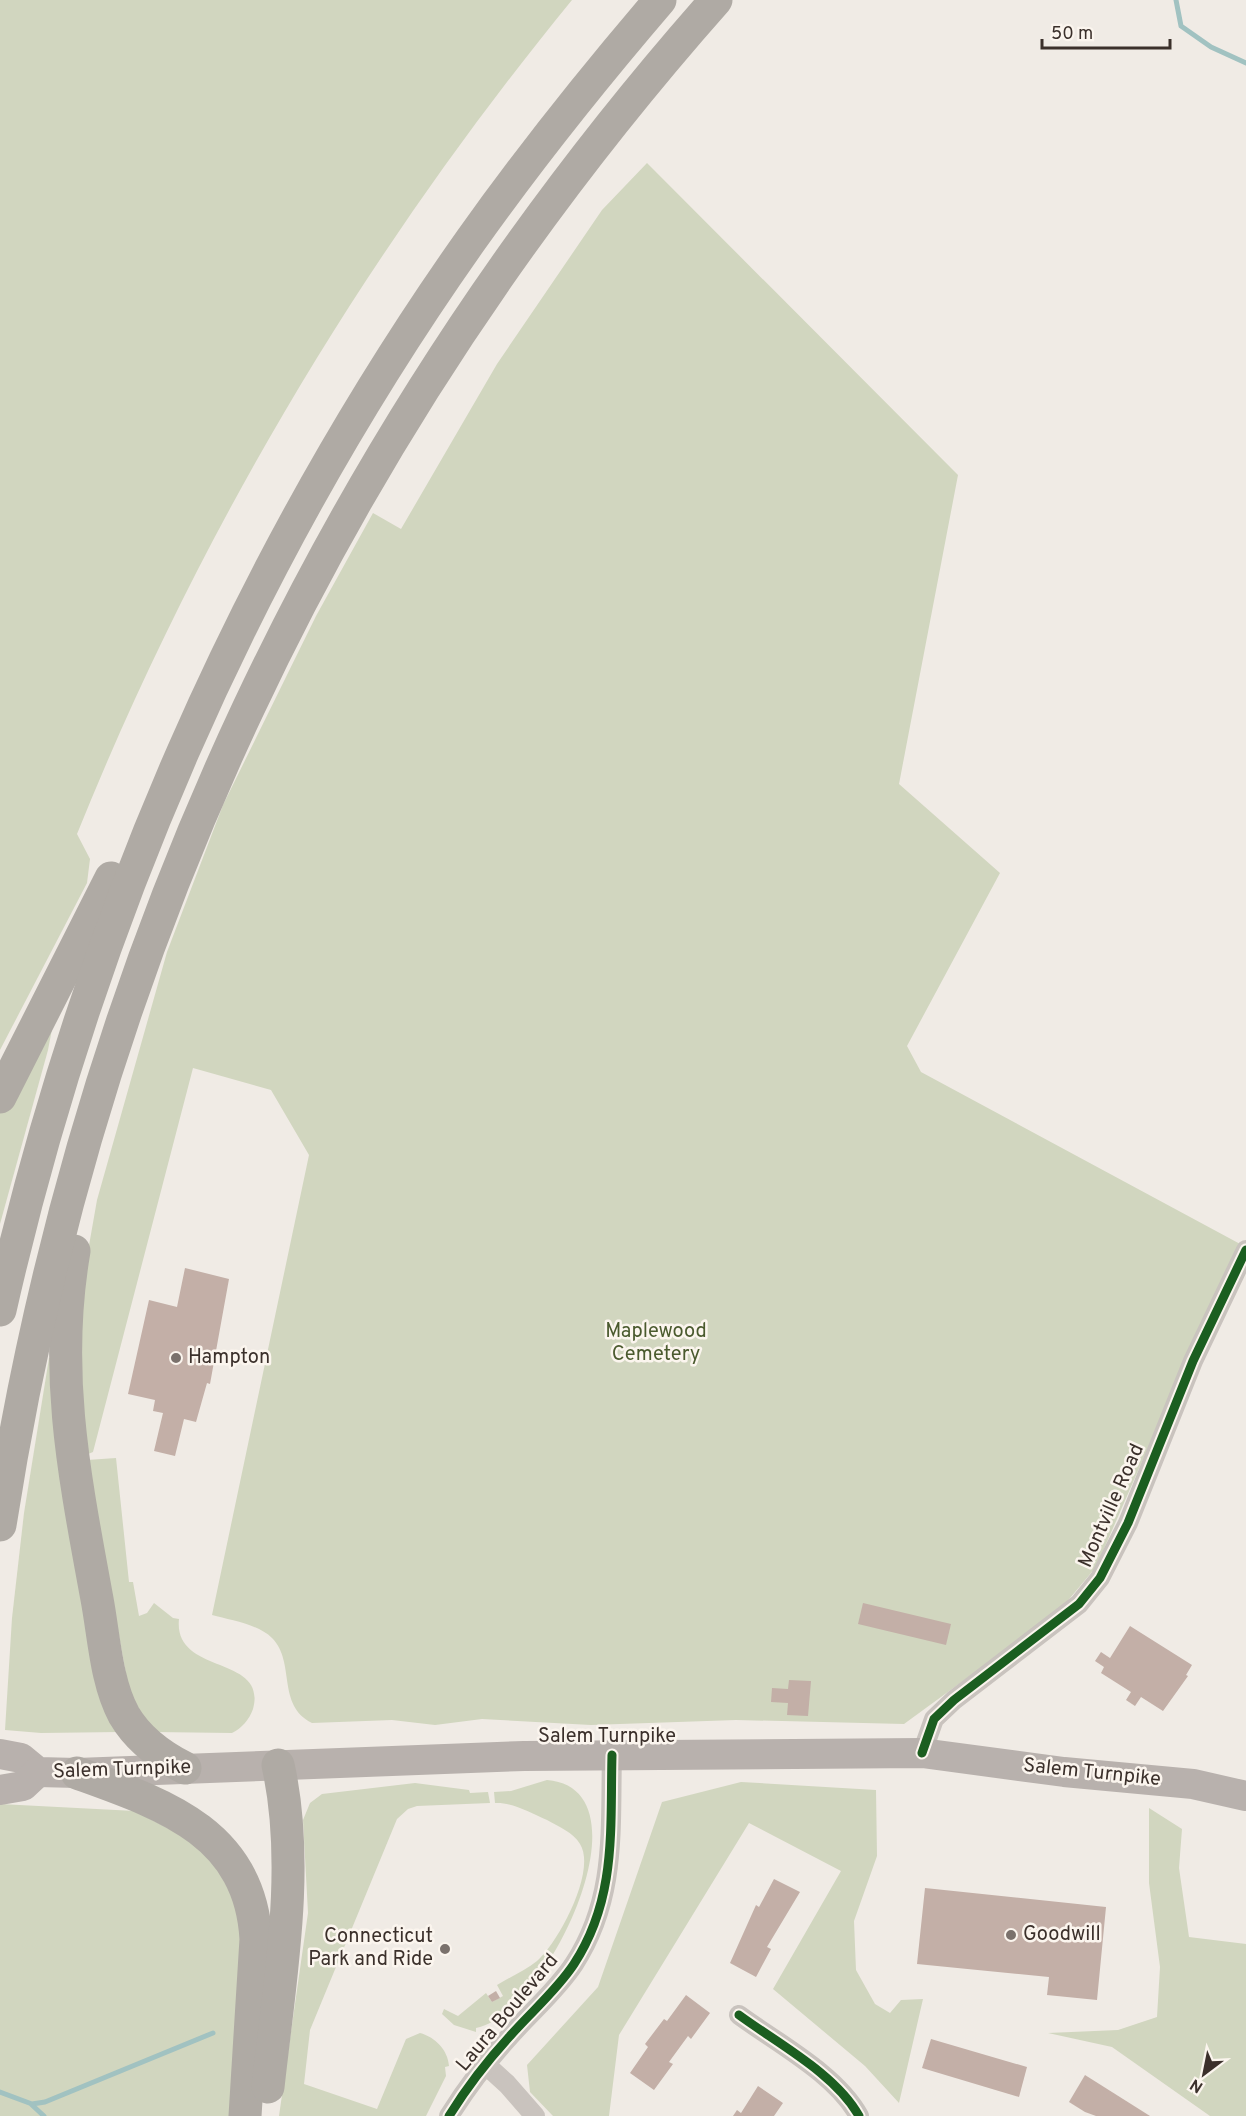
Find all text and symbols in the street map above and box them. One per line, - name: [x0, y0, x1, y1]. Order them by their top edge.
- scale bar: [1042, 12, 1170, 50]
- text: 50 m: [1051, 23, 1093, 46]
- park label: Maplewood Cemetery: [605, 1319, 707, 1368]
- place label: Hampton: [188, 1345, 270, 1371]
- marker: Hampton: [169, 1351, 183, 1365]
- street label: Montville Road: [1073, 1440, 1151, 1572]
- street label: Salem Turnpike: [538, 1724, 676, 1750]
- street label: Salem Turnpike: [1022, 1753, 1162, 1793]
- street label: Salem Turnpike: [53, 1755, 191, 1785]
- place label: Goodwill: [1023, 1922, 1101, 1948]
- place label: Connecticut Park and Ride: [308, 1924, 433, 1973]
- marker: Goodwill: [1004, 1928, 1018, 1942]
- marker: Connecticut Park and Ride: [438, 1942, 452, 1956]
- street label: Laura Boulevard: [451, 1949, 565, 2077]
- north arrow: [1174, 2044, 1234, 2104]
- text: N: [1187, 2073, 1207, 2097]

